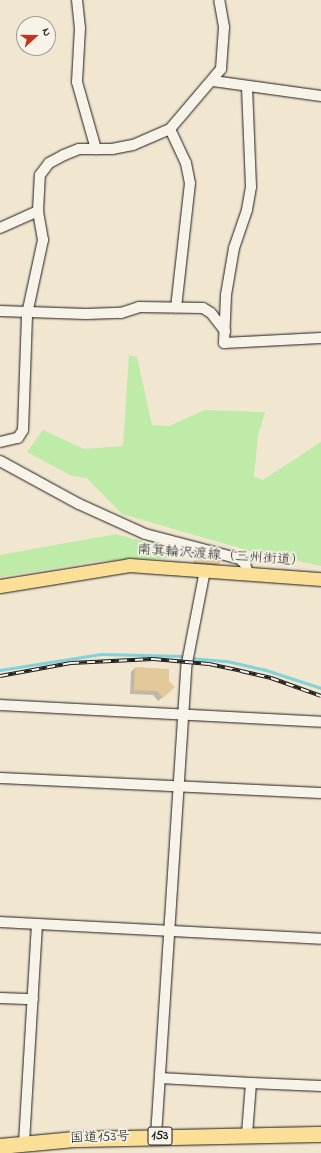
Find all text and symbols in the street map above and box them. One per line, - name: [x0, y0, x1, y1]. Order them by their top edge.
- north arrow: [16, 16, 56, 56]
- text: N: [37, 26, 55, 38]
- street label: 南箕輪沢渡線（三州街道）: [137, 542, 305, 570]
- road number: 153: [147, 1125, 173, 1147]
- street label: 国道153号: [70, 1129, 130, 1147]

